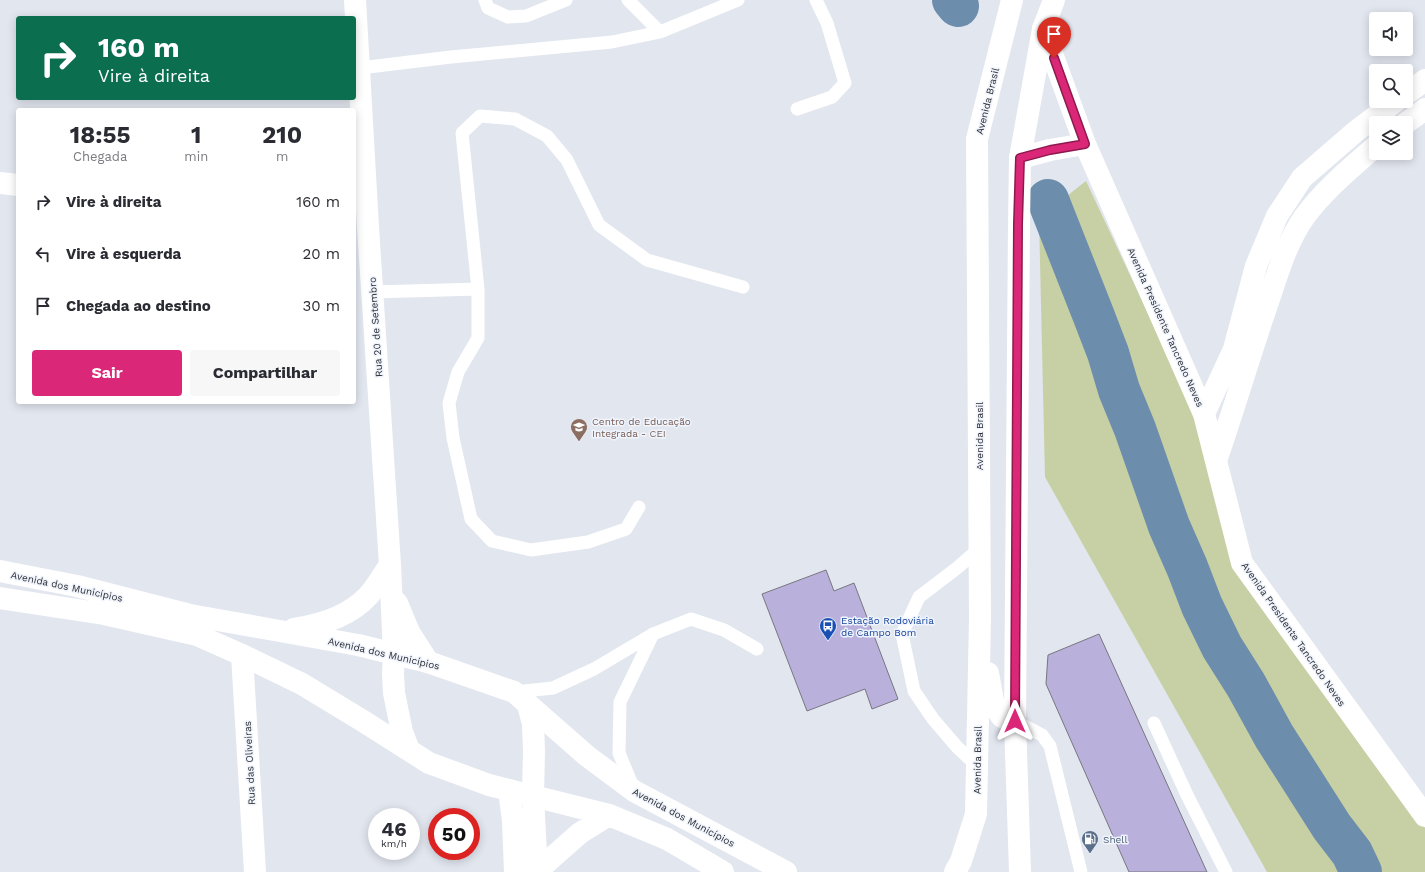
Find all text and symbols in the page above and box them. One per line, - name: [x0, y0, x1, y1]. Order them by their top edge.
- map controls: [1369, 12, 1413, 160]
- button: sound: [1369, 12, 1413, 56]
- pin: [1037, 17, 1071, 58]
- icon: arrive: [1043, 23, 1065, 45]
- text: 160 m: [98, 31, 180, 64]
- icon: right: [32, 32, 84, 84]
- button: search: [1369, 64, 1413, 108]
- text: Vire à direita: [98, 65, 210, 86]
- street label: Avenida Brasil: [974, 67, 1001, 136]
- button: layers: [1369, 116, 1413, 160]
- text: 18:55: [70, 121, 130, 149]
- text: 1: [191, 121, 201, 149]
- text: 210: [262, 121, 302, 149]
- text: Chegada: [73, 149, 127, 164]
- text: min: [184, 149, 208, 164]
- text: m: [276, 149, 288, 164]
- icon: right: [32, 191, 54, 213]
- text: Vire à direita: [66, 193, 161, 211]
- text: 160 m: [296, 193, 340, 211]
- icon: left: [32, 243, 54, 265]
- text: Vire à esquerda: [66, 245, 181, 263]
- text: 20 m: [303, 245, 340, 263]
- street label: Avenida Presidente Tancredo Neves: [1125, 246, 1206, 409]
- street label: Rua 20 de Setembro: [367, 277, 384, 377]
- icon: arrive: [32, 295, 54, 317]
- text: Chegada ao destino: [66, 297, 211, 315]
- text: 30 m: [303, 297, 340, 315]
- button: Sair: [32, 350, 182, 396]
- button: Compartilhar: [190, 350, 340, 396]
- street label: Avenida Brasil: [974, 402, 985, 470]
- place label: Centro de Educação Integrada - CEI: [592, 416, 691, 439]
- school or university icon: Centro de Educação Integrada - CEI: [569, 417, 589, 442]
- street label: Avenida Presidente Tancredo Neves: [1239, 560, 1348, 708]
- street label: Avenida dos Municípios: [10, 569, 124, 604]
- place label: Estação Rodoviária de Campo Bom: [841, 615, 934, 638]
- bus stop icon: Estação Rodoviária de Campo Bom: [818, 616, 838, 641]
- street label: Avenida dos Municípios: [327, 635, 441, 672]
- position arrow: [994, 700, 1036, 742]
- street label: Rua das Oliveiras: [242, 721, 257, 805]
- street label: Avenida Brasil: [971, 726, 984, 794]
- street label: Avenida dos Municípios: [631, 786, 737, 849]
- speed limit sign: 50: [428, 808, 480, 860]
- text: 46: [381, 817, 407, 841]
- fuel station icon: Shell: [1080, 829, 1100, 854]
- place label: Shell: [1103, 834, 1128, 845]
- text: km/h: [381, 838, 407, 849]

